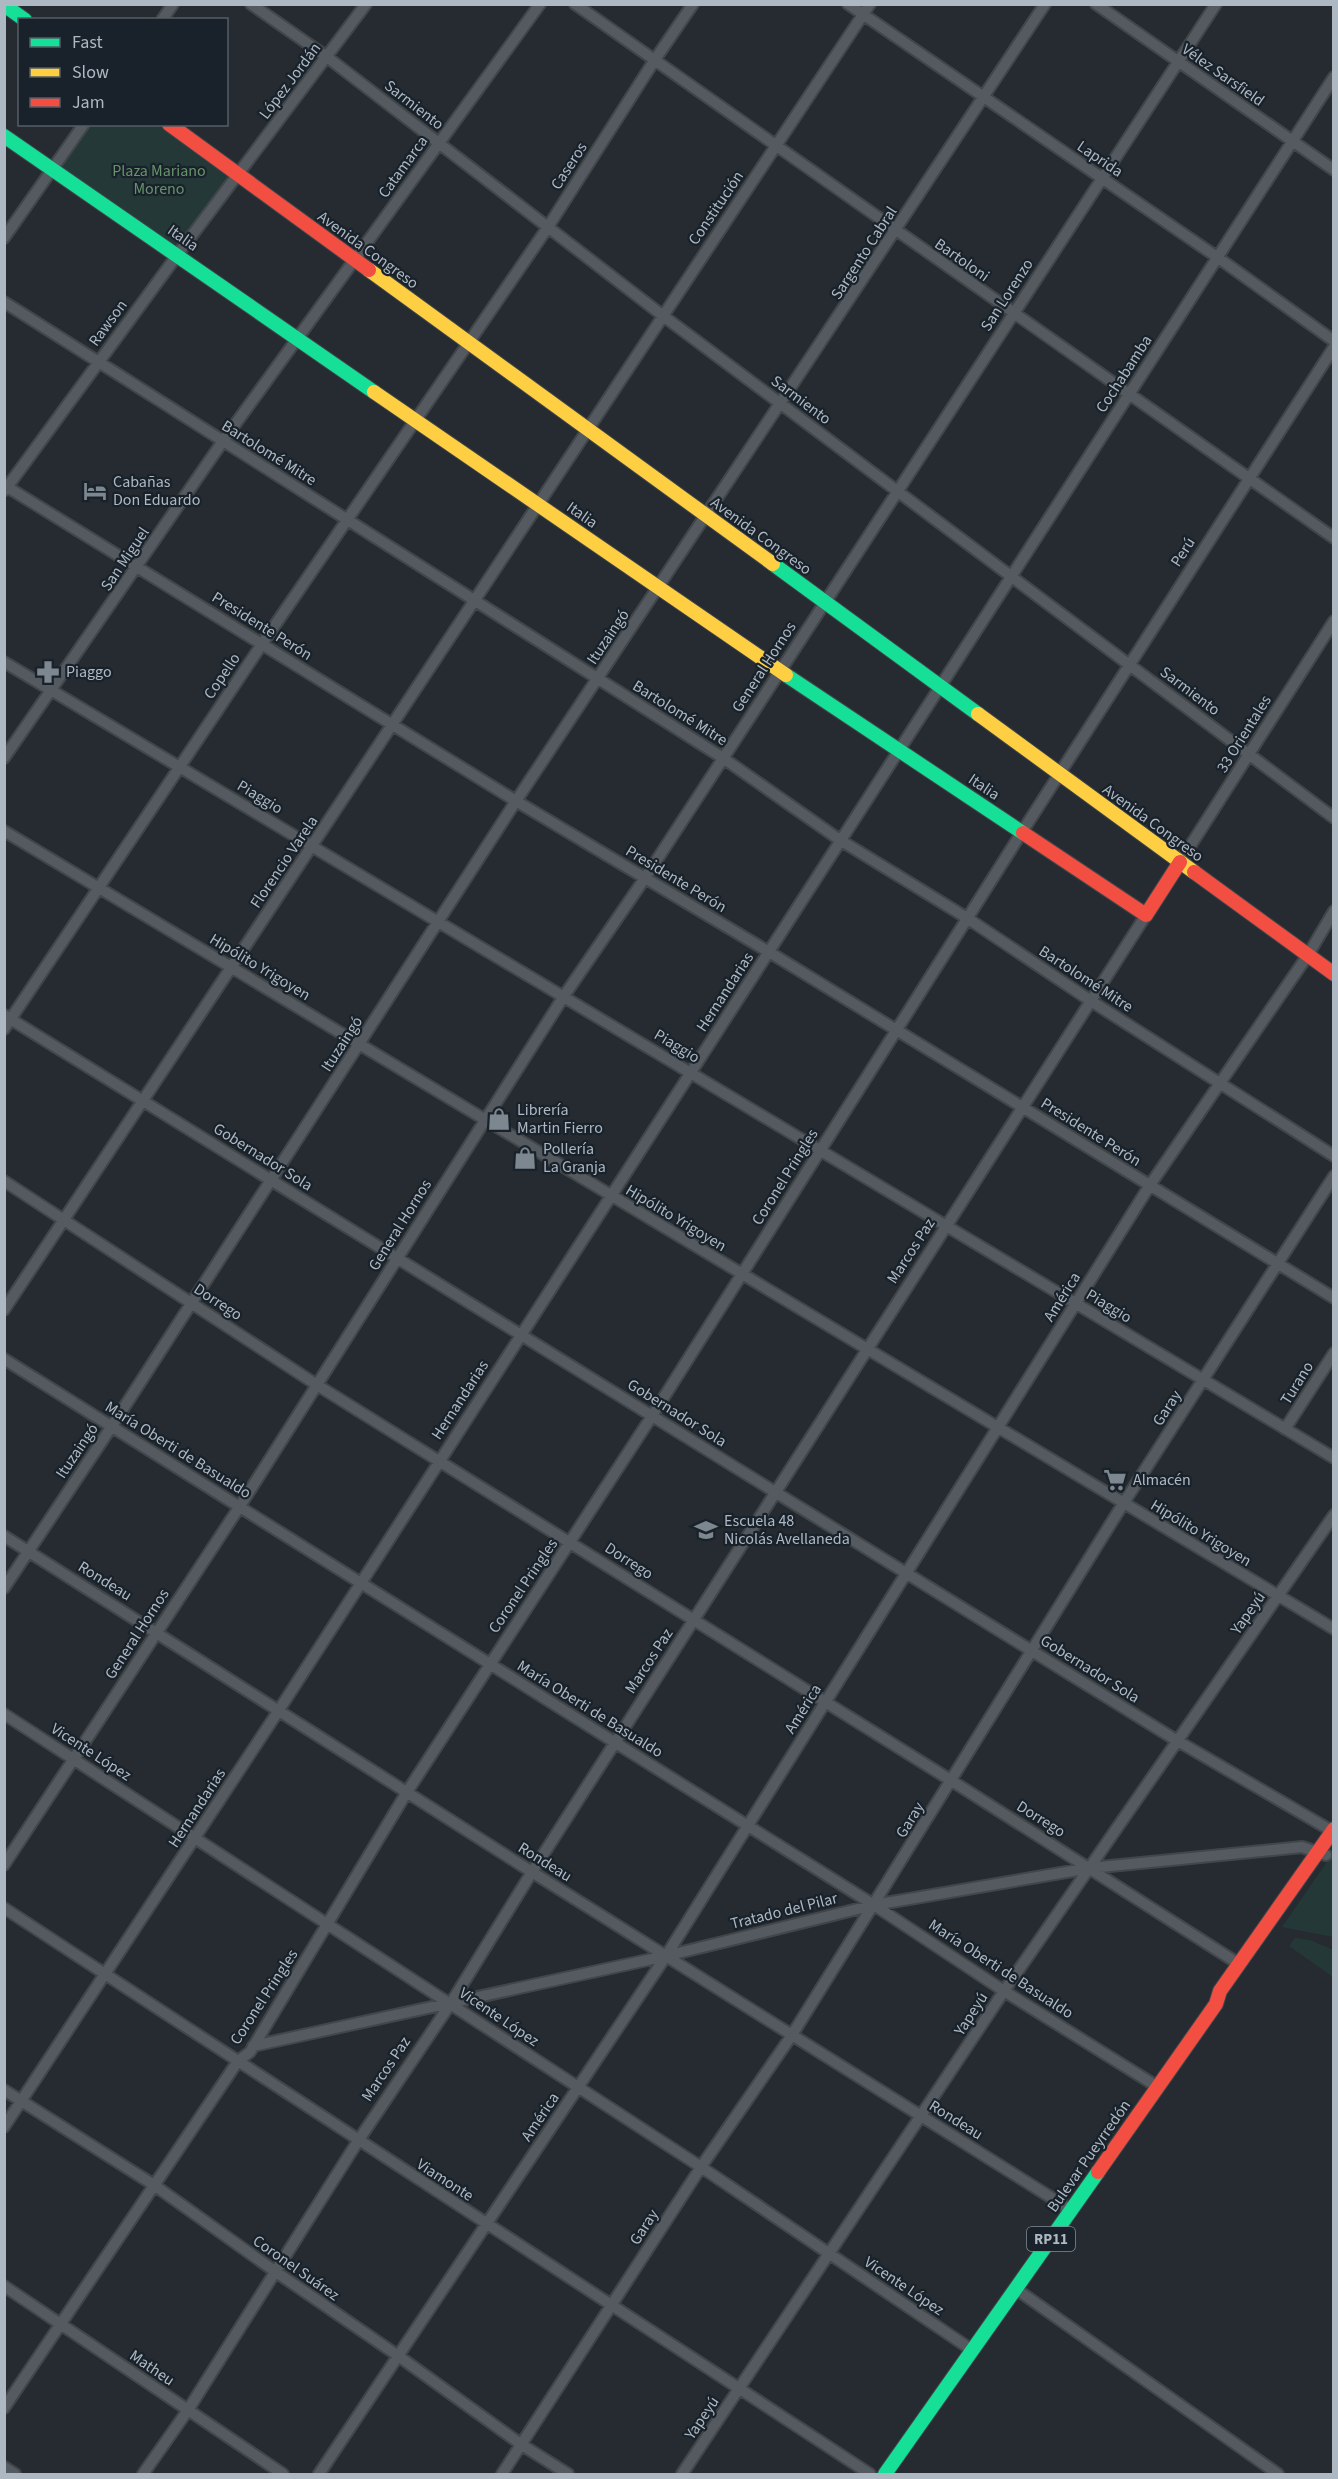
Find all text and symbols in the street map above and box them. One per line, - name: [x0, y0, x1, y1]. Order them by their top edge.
- legend: [18, 18, 228, 126]
- text: Fast: [72, 30, 103, 55]
- street label: López Jordán: [254, 38, 326, 124]
- street label: Vélez Sarsfield: [1177, 38, 1269, 112]
- text: Slow: [72, 60, 109, 85]
- street label: Sarmiento: [380, 75, 448, 135]
- text: Jam: [72, 90, 105, 115]
- street label: Catamarca: [373, 131, 433, 203]
- street label: Laprida: [1073, 136, 1127, 182]
- street label: Caseros: [545, 138, 593, 194]
- park label: Plaza Mariano Moreno: [112, 160, 206, 200]
- street label: Constitución: [683, 167, 749, 249]
- street label: Sargento Cabral: [826, 202, 902, 304]
- street label: Avenida Congreso: [313, 206, 423, 294]
- street label: Italia: [163, 219, 203, 257]
- street label: Bartoloni: [930, 233, 994, 287]
- street label: San Lorenzo: [975, 255, 1039, 335]
- street label: Rawson: [84, 295, 132, 351]
- street label: Cochabamba: [1091, 331, 1157, 417]
- street label: Sarmiento: [766, 370, 836, 430]
- street label: Bartolomé Mitre: [217, 415, 321, 491]
- place label: Cabañas Don Eduardo: [113, 471, 200, 511]
- hotel icon: Cabañas Don Eduardo: [82, 478, 108, 504]
- street label: Avenida Congreso: [706, 492, 816, 580]
- street label: Italia: [562, 496, 602, 534]
- street label: San Miguel: [95, 523, 155, 595]
- street label: Perú: [1165, 533, 1201, 571]
- street label: Presidente Perón: [208, 586, 316, 666]
- street label: Ituzaingó: [582, 605, 634, 669]
- street label: General Hornos: [727, 617, 802, 717]
- street label: Copello: [198, 649, 246, 703]
- pharmacy icon: Piaggo: [35, 659, 61, 685]
- place label: Piaggo: [66, 661, 112, 683]
- street label: Sarmiento: [1155, 661, 1225, 721]
- street label: Bartolomé Mitre: [628, 675, 732, 751]
- street label: 33 Orientales: [1211, 691, 1277, 777]
- street label: Italia: [964, 769, 1004, 805]
- street label: Piaggio: [233, 775, 287, 819]
- street label: Avenida Congreso: [1098, 779, 1208, 867]
- street label: Florencio Varela: [245, 811, 323, 913]
- street label: Presidente Perón: [621, 840, 731, 918]
- street label: Hipólito Yrigoyen: [205, 928, 315, 1006]
- street label: Bartolomé Mitre: [1035, 940, 1137, 1018]
- street label: Hernandarias: [691, 948, 759, 1036]
- street label: Ituzaingó: [316, 1012, 368, 1076]
- street label: Piaggio: [650, 1024, 704, 1068]
- street label: Presidente Perón: [1037, 1092, 1145, 1172]
- place label: Librería Martin Fierro: [517, 1099, 603, 1139]
- shop icon: Librería Martin Fierro: [486, 1106, 512, 1132]
- street label: Gobernador Sola: [209, 1118, 317, 1196]
- street label: Coronel Pringles: [747, 1124, 824, 1229]
- place label: Pollería La Granja: [543, 1138, 606, 1178]
- shop icon: Pollería La Granja: [512, 1145, 538, 1171]
- street label: General Hornos: [363, 1175, 437, 1275]
- street label: Hipólito Yrigoyen: [621, 1179, 731, 1257]
- street label: Marcos Paz: [882, 1214, 940, 1288]
- street label: América: [1038, 1268, 1086, 1326]
- street label: Dorrego: [189, 1278, 247, 1326]
- street label: Piaggio: [1082, 1284, 1136, 1328]
- street label: Hernandarias: [426, 1356, 494, 1444]
- street label: Turano: [1275, 1357, 1319, 1409]
- street label: Gobernador Sola: [623, 1374, 731, 1452]
- street label: Garay: [1147, 1385, 1187, 1430]
- street label: María Oberti de Basualdo: [101, 1396, 255, 1504]
- street label: Ituzaingó: [51, 1419, 103, 1483]
- supermarket icon: Almacén: [1102, 1467, 1128, 1493]
- place label: Almacén: [1133, 1469, 1191, 1491]
- street label: Hipólito Yrigoyen: [1146, 1494, 1256, 1572]
- place label: Escuela 48 Nicolás Avellaneda: [724, 1510, 850, 1550]
- school or university icon: Escuela 48 Nicolás Avellaneda: [693, 1517, 719, 1543]
- street label: Coronel Pringles: [483, 1534, 563, 1638]
- street label: Dorrego: [600, 1537, 658, 1585]
- street label: Rondeau: [74, 1556, 136, 1606]
- street label: General Hornos: [100, 1584, 175, 1684]
- street label: Yapeyú: [1225, 1587, 1271, 1640]
- street label: Marcos Paz: [620, 1624, 678, 1698]
- street label: Gobernador Sola: [1036, 1630, 1144, 1708]
- street label: María Oberti de Basualdo: [513, 1655, 667, 1763]
- street label: América: [779, 1680, 827, 1738]
- street label: Vicente López: [46, 1718, 136, 1786]
- street label: Hernandarias: [163, 1764, 231, 1852]
- street label: Dorrego: [1012, 1795, 1070, 1843]
- street label: Garay: [890, 1797, 930, 1842]
- street label: Rondeau: [514, 1837, 576, 1887]
- street label: Tratado del Pilar: [728, 1887, 840, 1935]
- street label: María Oberti de Basualdo: [924, 1914, 1078, 2024]
- street label: Coronel Pringles: [225, 1945, 303, 2049]
- street label: Vicente López: [455, 1982, 543, 2052]
- street label: Yapeyú: [948, 1988, 993, 2041]
- street label: Marcos Paz: [356, 2032, 416, 2106]
- street label: América: [516, 2088, 564, 2146]
- street label: Rondeau: [925, 2095, 987, 2145]
- street label: Bulevar Pueyrredón: [1042, 2095, 1136, 2217]
- street label: Viamonte: [412, 2153, 478, 2207]
- street label: Garay: [624, 2204, 664, 2249]
- road number: RP11: [1027, 2227, 1075, 2251]
- street label: Coronel Suárez: [248, 2230, 344, 2306]
- street label: Vicente López: [860, 2251, 948, 2321]
- street label: Matheu: [125, 2345, 179, 2391]
- street label: Yapeyú: [679, 2392, 724, 2445]

